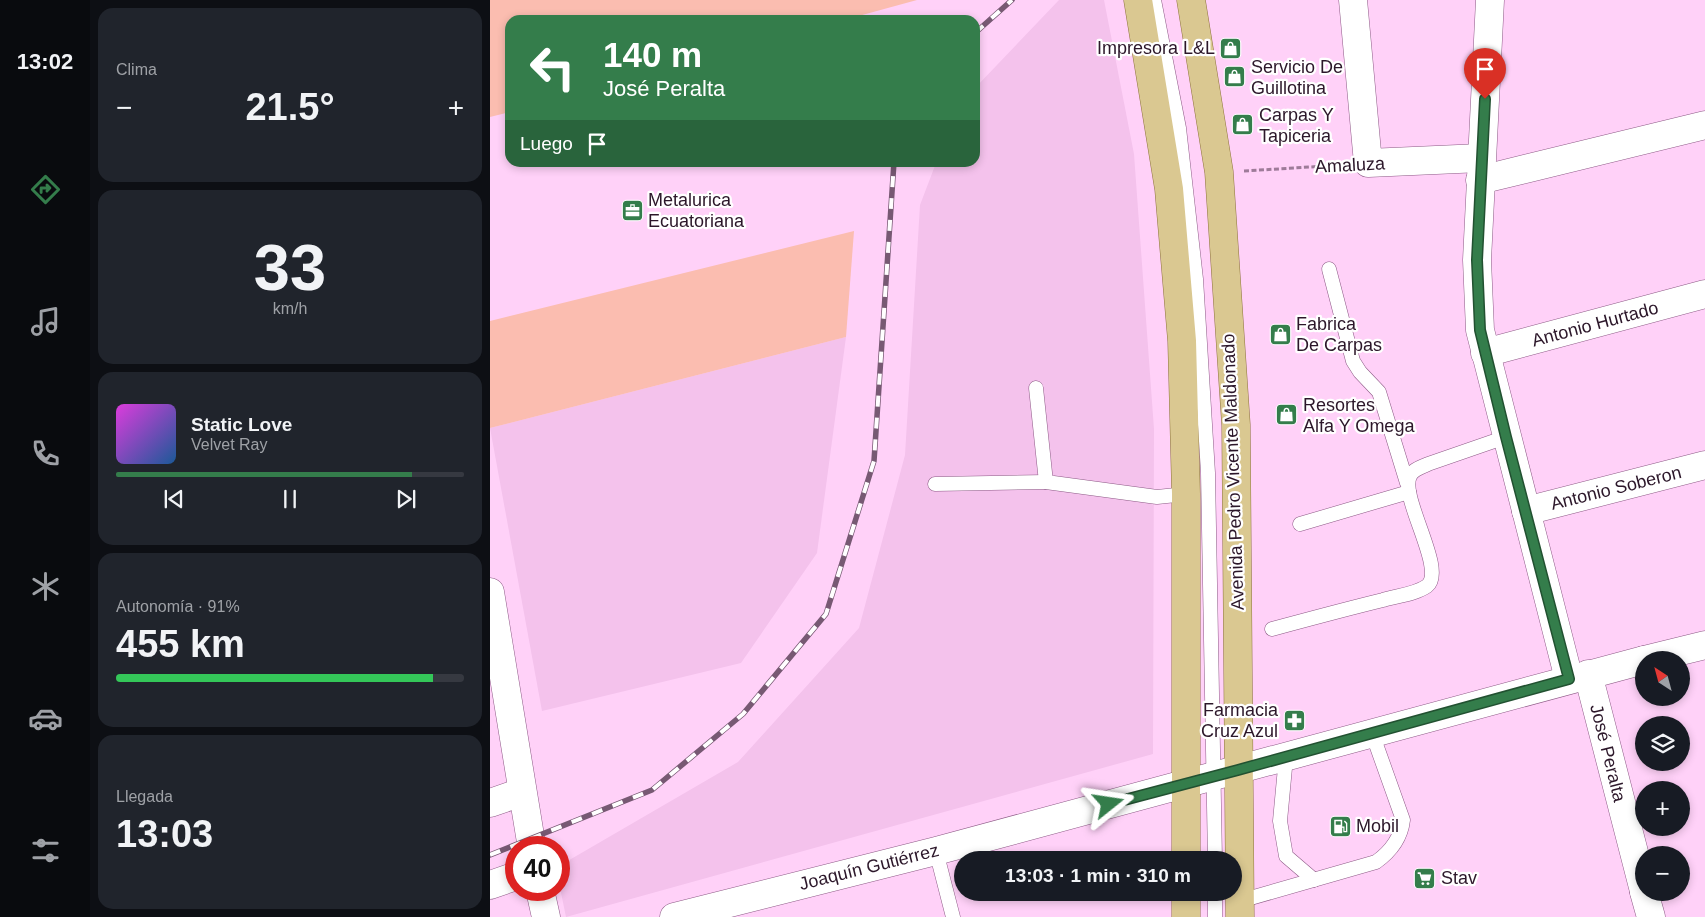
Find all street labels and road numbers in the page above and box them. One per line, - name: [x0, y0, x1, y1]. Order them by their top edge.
- street label: Amaluza: [1315, 153, 1386, 177]
- street label: Antonio Hurtado: [1530, 298, 1660, 350]
- street label: Avenida Pedro Vicente Maldonado: [1218, 333, 1248, 611]
- street label: Antonio Soberon: [1549, 462, 1683, 514]
- street label: José Peralta: [1586, 702, 1630, 805]
- street label: Joaquín Gutiérrez: [797, 840, 941, 894]

